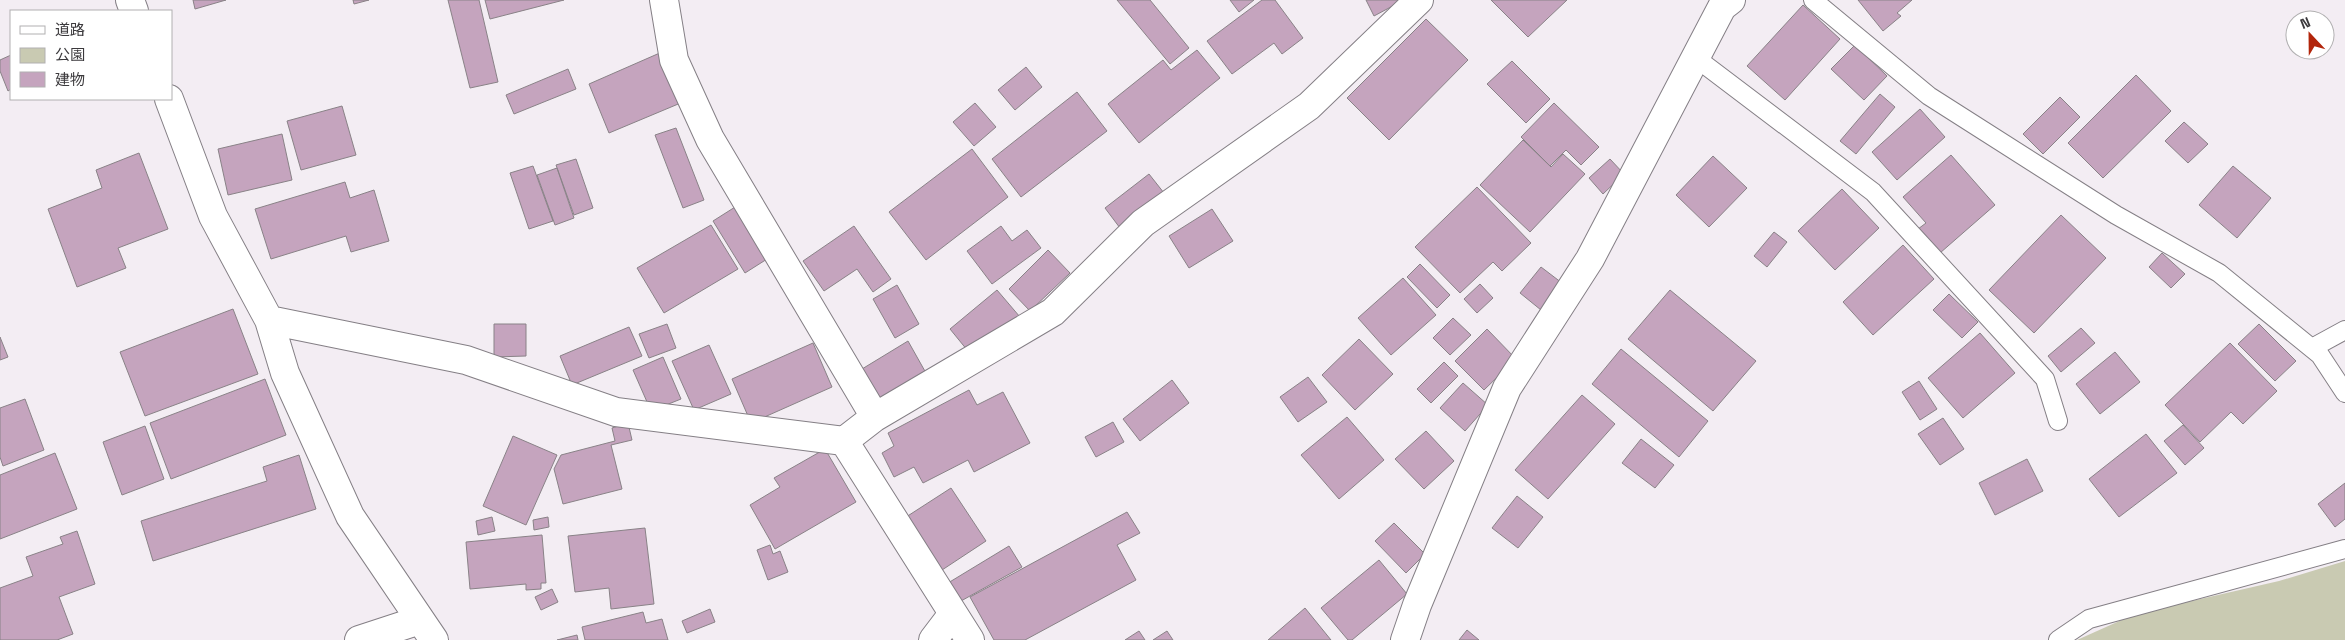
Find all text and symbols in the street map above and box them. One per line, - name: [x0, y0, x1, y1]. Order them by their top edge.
- legend: [10, 10, 172, 100]
- north arrow: [2285, 10, 2335, 60]
- text: N: [2297, 13, 2313, 33]
- text: 道路: [55, 20, 85, 39]
- text: 公園: [55, 45, 85, 64]
- text: 建物: [55, 70, 85, 89]

